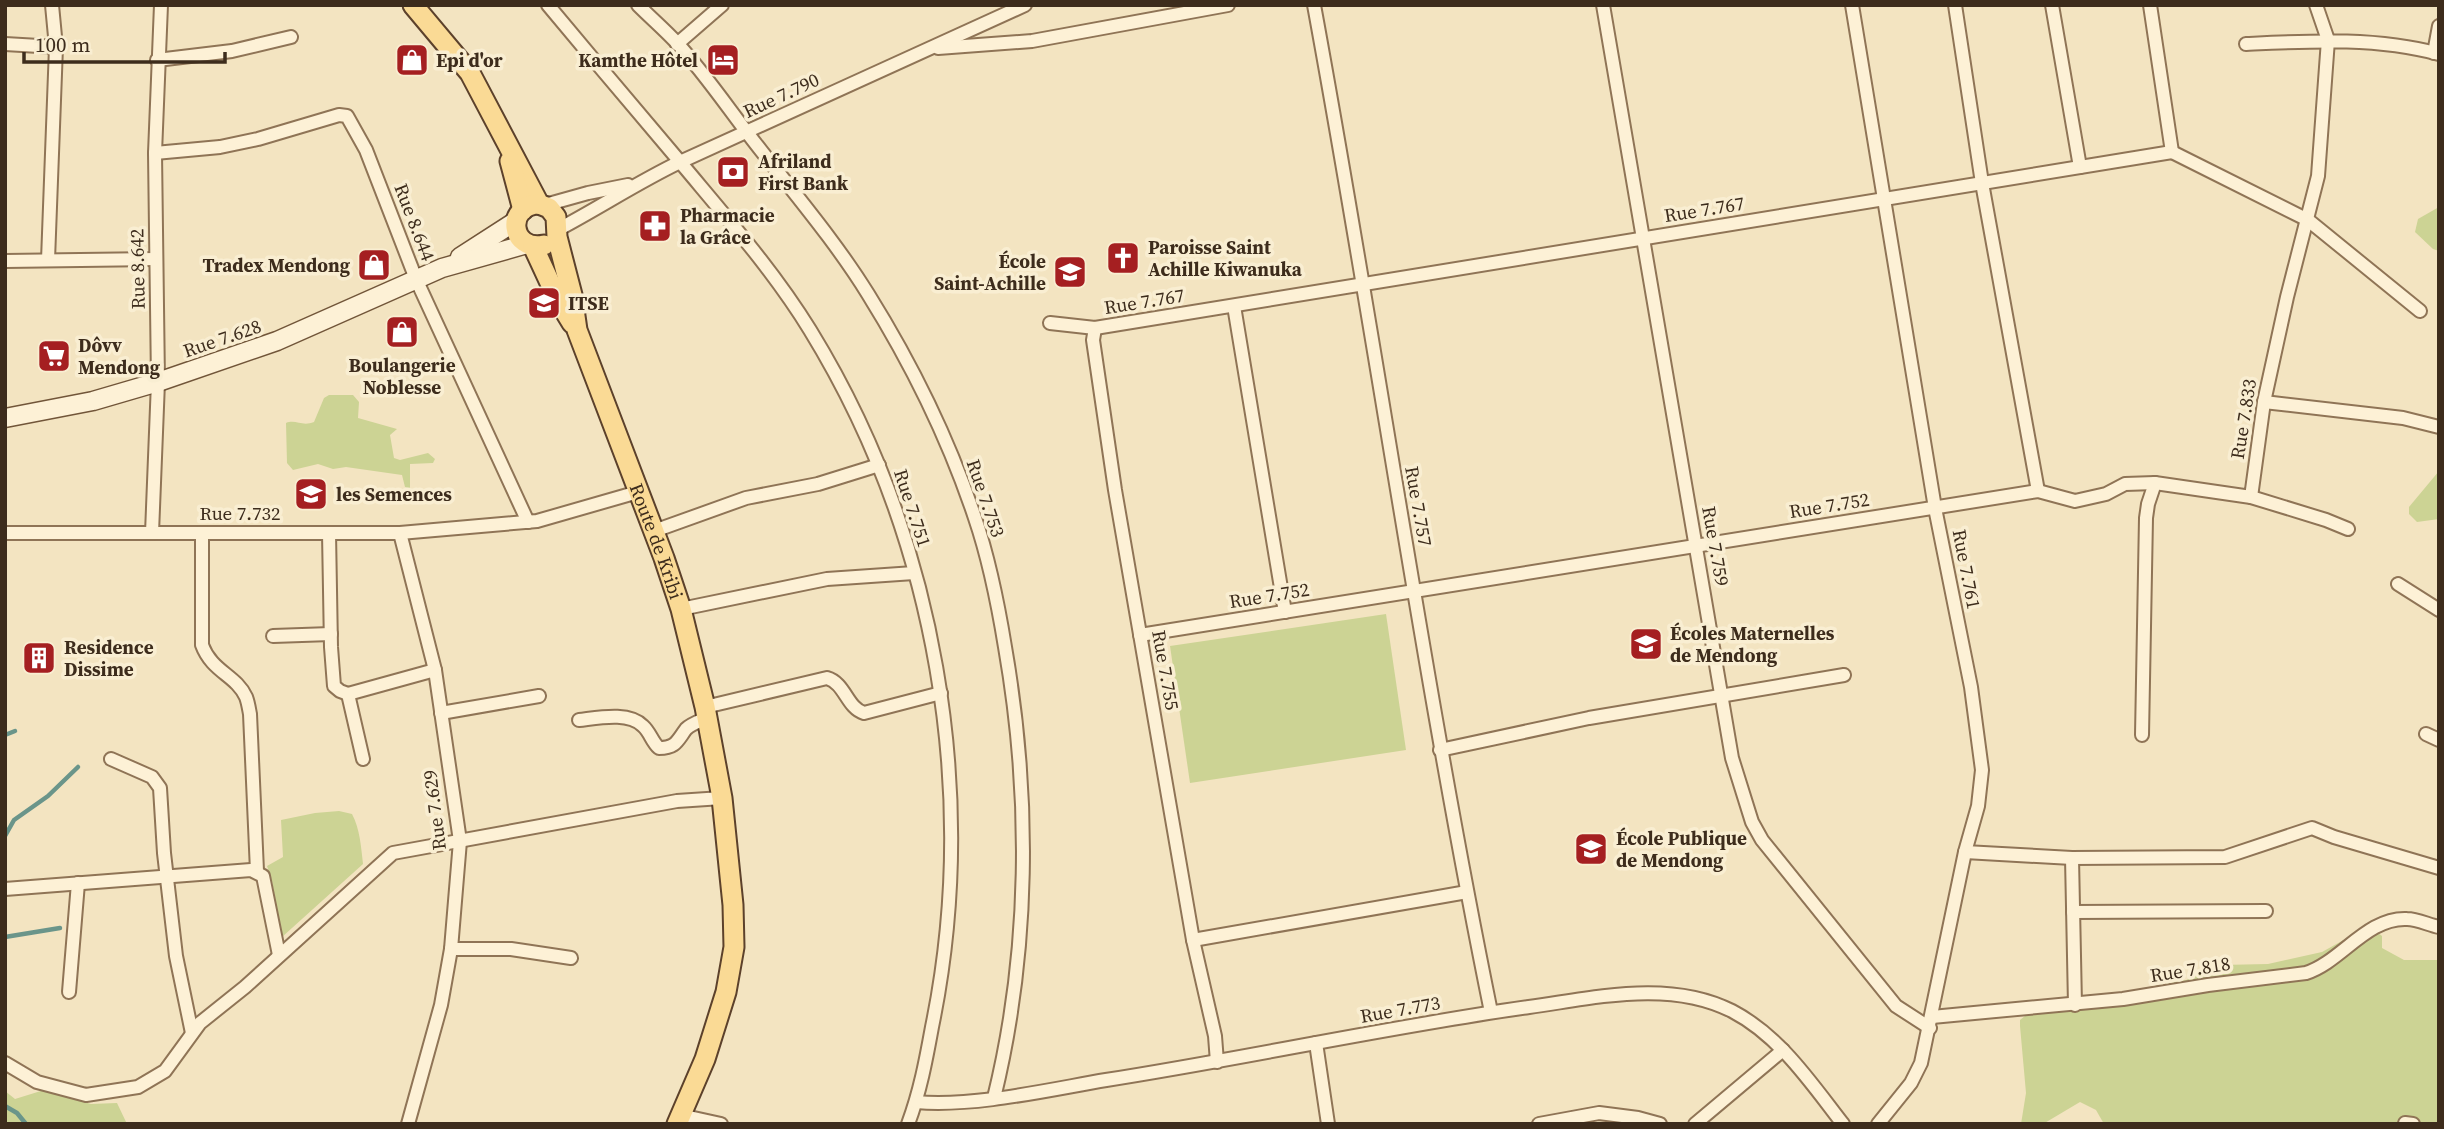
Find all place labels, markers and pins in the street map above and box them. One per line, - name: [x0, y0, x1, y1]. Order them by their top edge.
- shop icon: Epi d'or: [393, 41, 431, 79]
- hotel icon: Kamthe Hôtel: [704, 41, 742, 79]
- place label: Epi d'or: [436, 47, 503, 73]
- place label: Kamthe Hôtel: [578, 47, 698, 73]
- place label: Afriland First Bank: [758, 148, 849, 196]
- bank icon: Afriland First Bank: [714, 153, 752, 191]
- place label: Pharmacie la Grâce: [680, 202, 775, 250]
- pharmacy icon: Pharmacie la Grâce: [636, 207, 674, 245]
- place label: Paroisse Saint Achille Kiwanuka: [1148, 234, 1303, 282]
- church icon: Paroisse Saint Achille Kiwanuka: [1104, 239, 1142, 277]
- shop icon: Tradex Mendong: [355, 246, 393, 284]
- place label: École Saint-Achille: [934, 248, 1046, 296]
- place label: Tradex Mendong: [202, 252, 351, 278]
- school or university icon: École Saint-Achille: [1051, 253, 1089, 291]
- school or university icon: ITSE: [525, 284, 563, 322]
- place label: ITSE: [568, 290, 609, 316]
- shop icon: Boulangerie Noblesse: [383, 313, 421, 351]
- place label: Dôvv Mendong: [78, 332, 161, 380]
- supermarket icon: Dôvv Mendong: [35, 337, 73, 375]
- place label: Boulangerie Noblesse: [348, 352, 456, 400]
- school or university icon: les Semences: [292, 475, 330, 513]
- place label: les Semences: [336, 481, 452, 507]
- place label: Écoles Maternelles de Mendong: [1670, 620, 1835, 668]
- school or university icon: Écoles Maternelles de Mendong: [1627, 625, 1665, 663]
- place label: Residence Dissime: [64, 634, 154, 682]
- building icon: Residence Dissime: [20, 639, 58, 677]
- place label: École Publique de Mendong: [1616, 825, 1747, 873]
- school or university icon: École Publique de Mendong: [1572, 830, 1610, 868]

